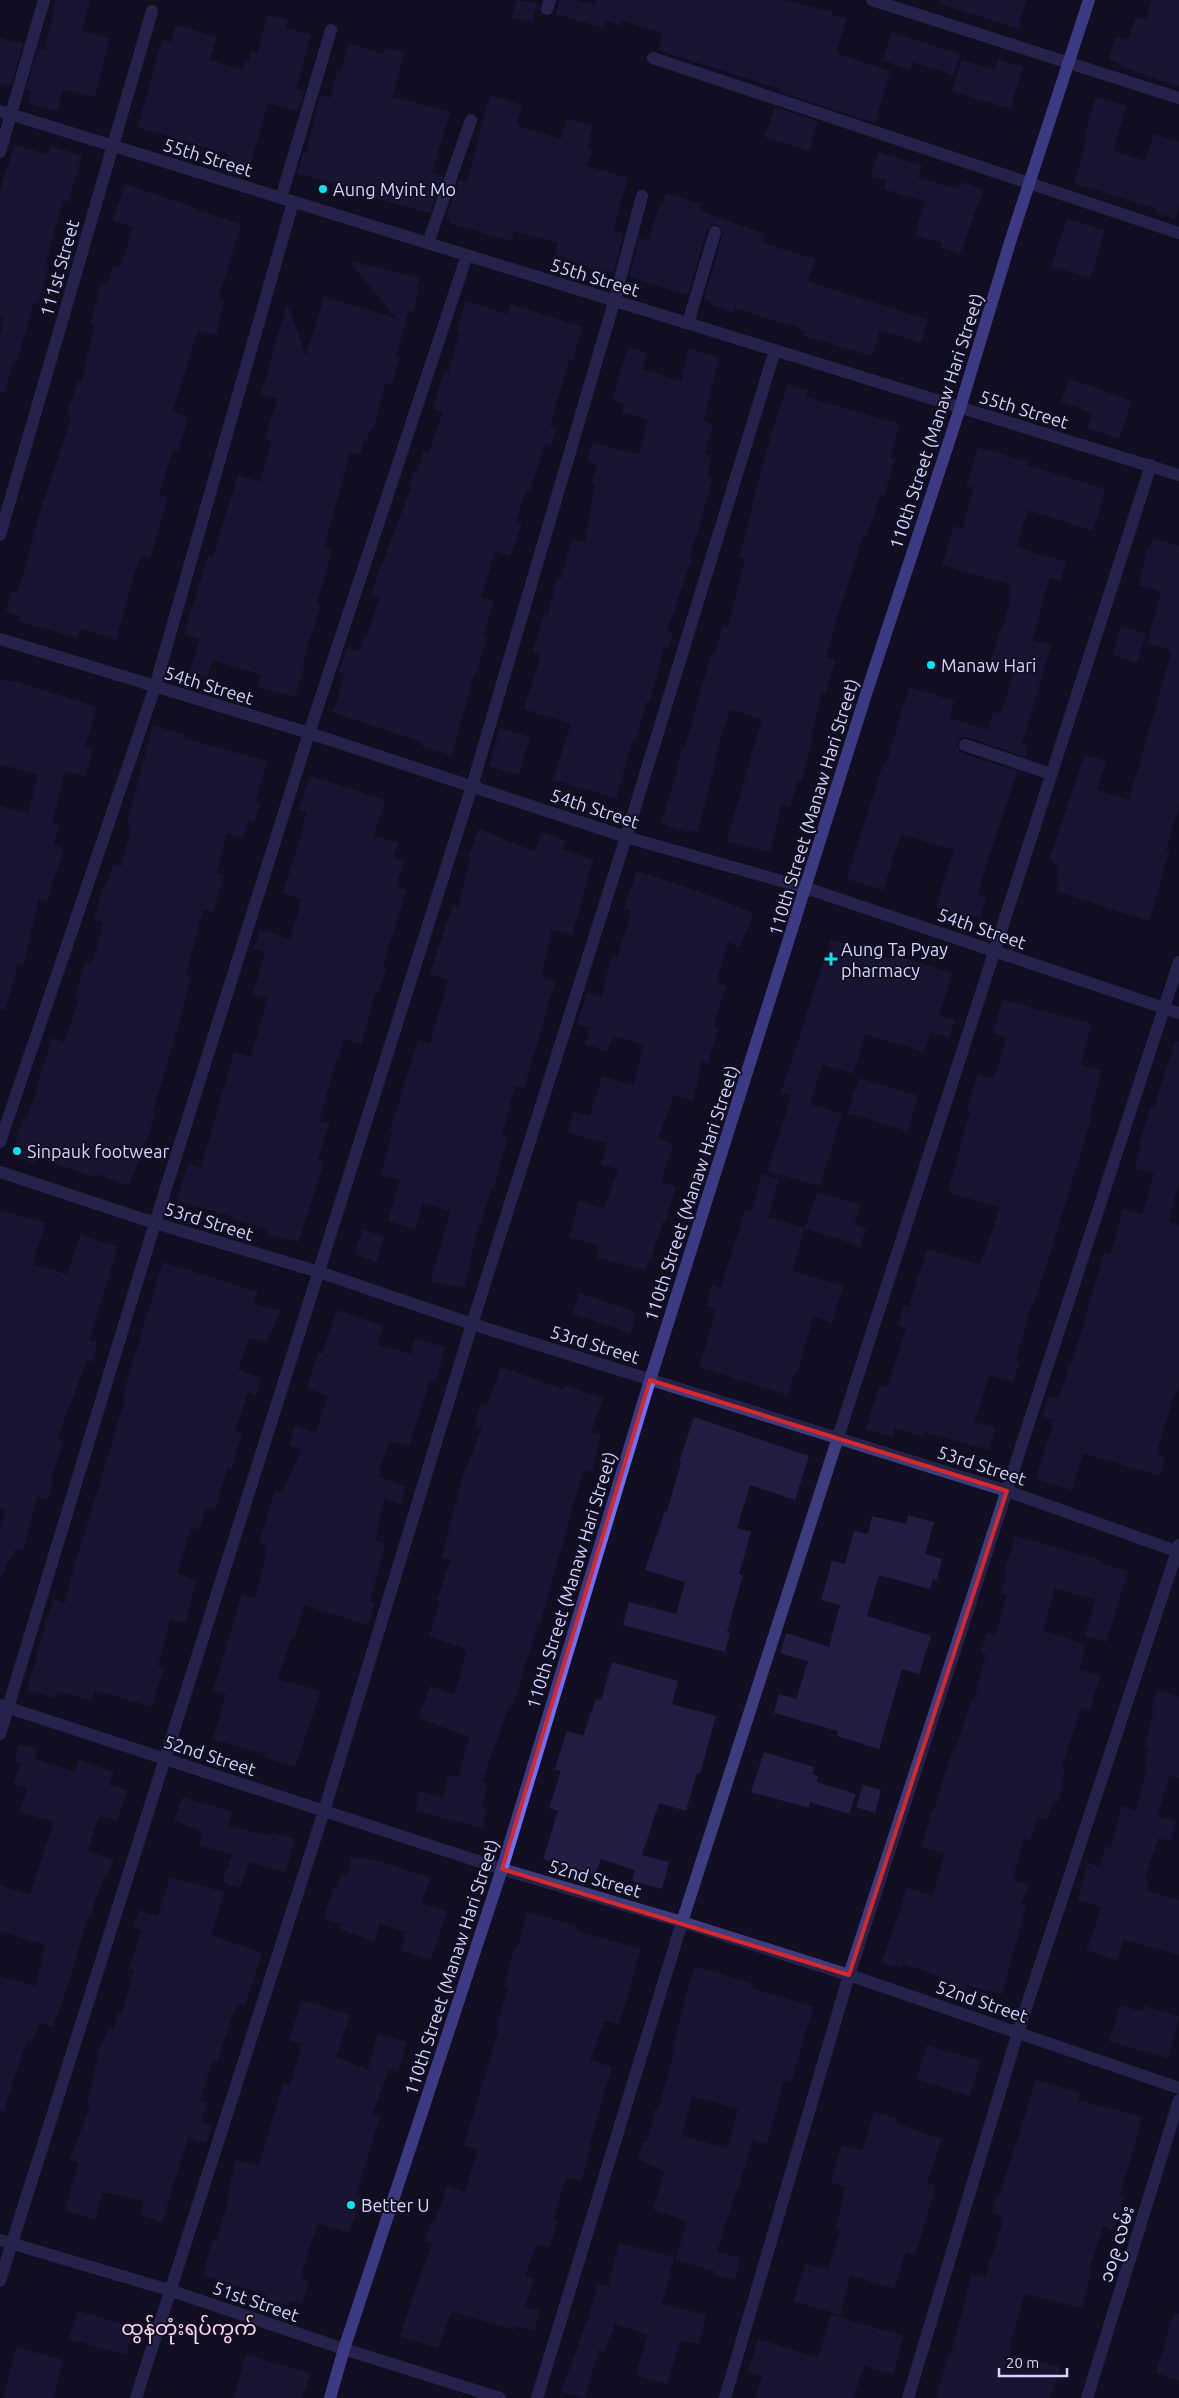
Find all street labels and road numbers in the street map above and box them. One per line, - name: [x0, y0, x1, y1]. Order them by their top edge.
- street label: 55th Street: [161, 134, 255, 180]
- street label: 111st Street: [36, 217, 82, 319]
- street label: 55th Street: [548, 254, 642, 300]
- street label: 110th Street (Manaw Hari Street): [885, 291, 988, 552]
- street label: 55th Street: [977, 386, 1071, 432]
- street label: 54th Street: [162, 662, 256, 708]
- street label: 110th Street (Manaw Hari Street): [764, 676, 863, 938]
- street label: 54th Street: [548, 784, 642, 832]
- street label: 54th Street: [935, 904, 1029, 952]
- street label: 110th Street (Manaw Hari Street): [640, 1063, 743, 1324]
- street label: 53rd Street: [162, 1198, 256, 1244]
- street label: 53rd Street: [548, 1321, 642, 1367]
- street label: 53rd Street: [935, 1441, 1029, 1489]
- street label: 110th Street (Manaw Hari Street): [522, 1449, 621, 1711]
- street label: 52nd Street: [161, 1731, 259, 1779]
- street label: 110th Street (Manaw Hari Street): [400, 1837, 503, 2098]
- street label: 52nd Street: [546, 1855, 644, 1901]
- street label: 52nd Street: [934, 1976, 1030, 2026]
- street label: ၁၀၉ လမ်း: [1093, 2203, 1143, 2286]
- street label: 51st Street: [210, 2277, 302, 2325]

